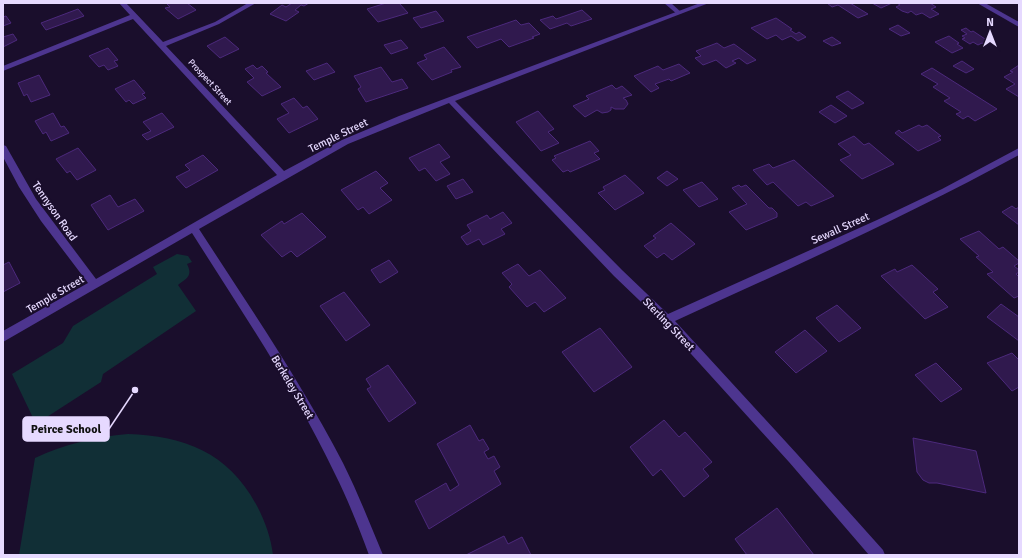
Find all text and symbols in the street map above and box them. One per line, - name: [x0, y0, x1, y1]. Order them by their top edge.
- north arrow: [970, 12, 1010, 52]
- text: N: [986, 16, 994, 29]
- street label: Prospect Street: [186, 57, 234, 108]
- street label: Temple Street: [306, 115, 370, 155]
- street label: Tennyson Road: [29, 179, 80, 244]
- street label: Sewall Street: [809, 210, 871, 247]
- street label: Temple Street: [24, 273, 86, 316]
- street label: Sterling Street: [640, 295, 697, 354]
- street label: Berkeley Street: [269, 353, 317, 421]
- callout: Peirce School: [23, 417, 109, 441]
- text: Peirce School: [31, 422, 101, 437]

